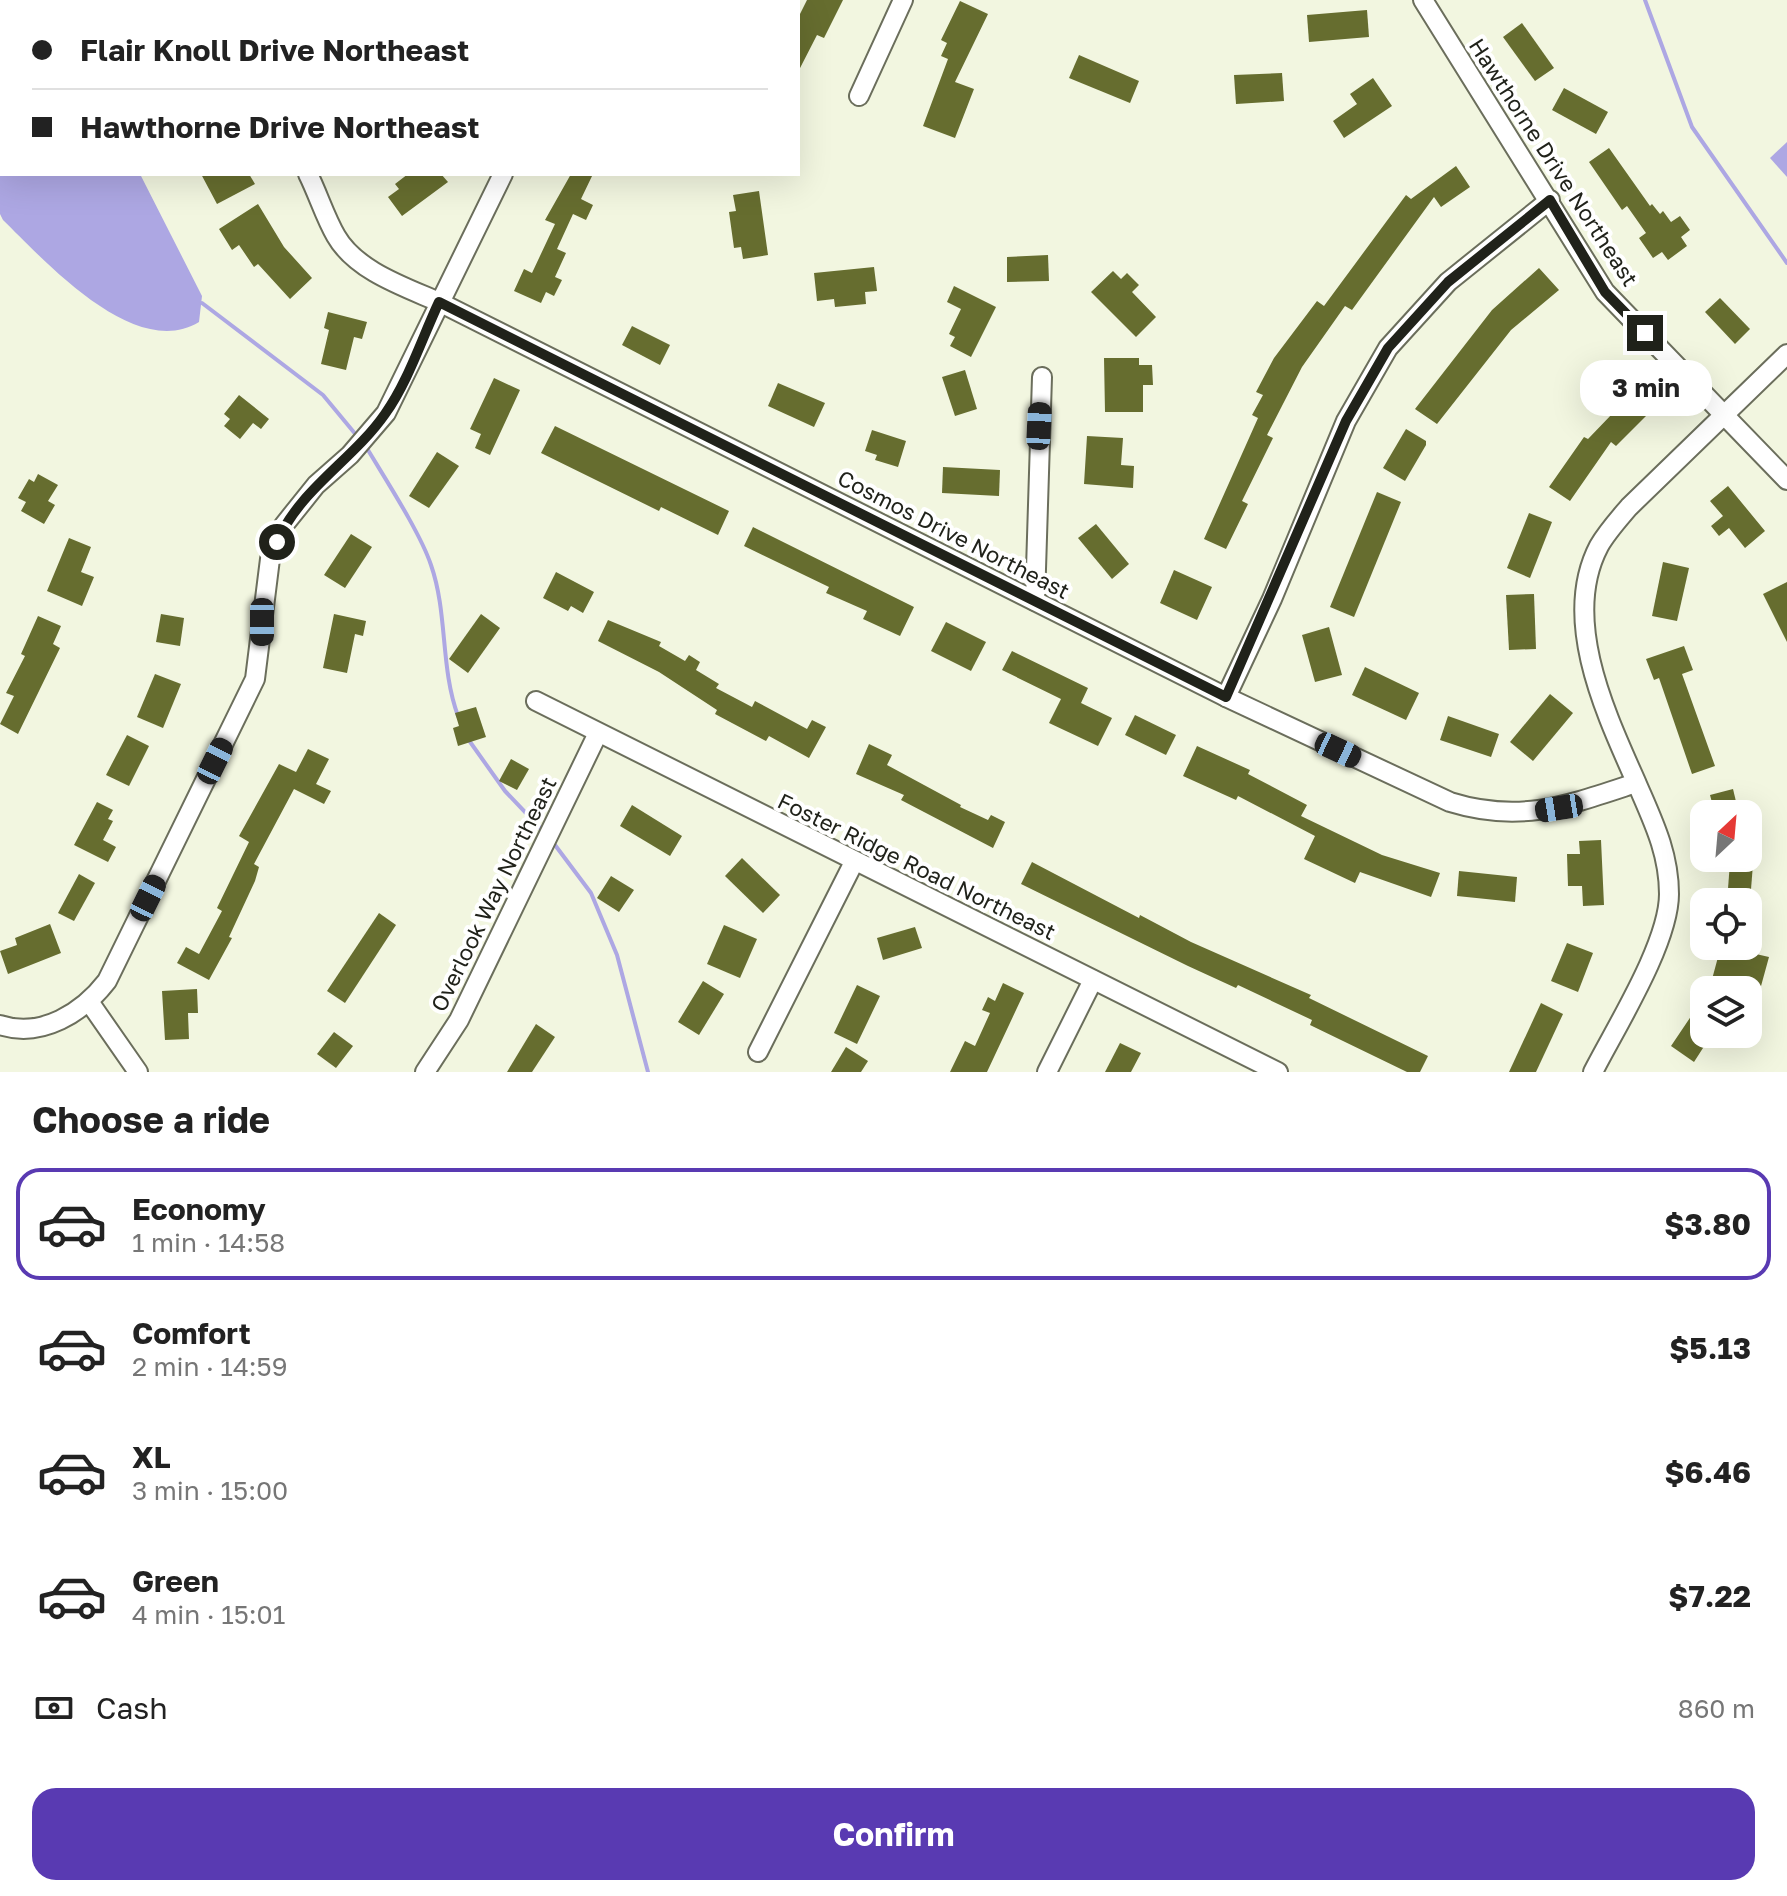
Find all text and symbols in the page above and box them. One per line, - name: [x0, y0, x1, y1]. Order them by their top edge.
- text: Flair Knoll Drive Northeast: [80, 32, 469, 68]
- street label: Hawthorne Drive Northeast: [1464, 33, 1644, 291]
- text: Hawthorne Drive Northeast: [80, 109, 479, 145]
- route end: [1627, 315, 1663, 351]
- callout: 3 min: [1579, 361, 1711, 417]
- text: 3 min: [1612, 372, 1680, 403]
- car: [1026, 401, 1052, 451]
- street label: Cosmos Drive Northeast: [834, 464, 1074, 604]
- route start: [259, 524, 295, 560]
- car: [250, 598, 274, 646]
- car: [1311, 729, 1365, 771]
- car: [194, 734, 236, 788]
- street label: Overlook Way Northeast: [424, 772, 562, 1016]
- street label: Foster Ridge Road Northeast: [774, 787, 1060, 945]
- car: [1533, 792, 1585, 824]
- north arrow: [1690, 800, 1762, 872]
- map controls: [1690, 800, 1762, 1048]
- car: [127, 871, 169, 925]
- button: locate: [1690, 888, 1762, 960]
- button: layers: [1690, 976, 1762, 1048]
- text: Choose a ride: [32, 1098, 270, 1141]
- icon: car: [36, 1188, 108, 1260]
- text: Economy: [132, 1191, 266, 1227]
- text: $3.80: [1664, 1206, 1751, 1242]
- text: 1 min · 14:58: [132, 1227, 285, 1258]
- icon: car: [36, 1312, 108, 1384]
- text: Comfort: [132, 1315, 251, 1351]
- text: $5.13: [1669, 1330, 1751, 1366]
- text: 2 min · 14:59: [132, 1351, 287, 1382]
- icon: car: [36, 1436, 108, 1508]
- text: XL: [132, 1439, 171, 1475]
- text: $6.46: [1664, 1454, 1751, 1490]
- text: 3 min · 15:00: [132, 1475, 288, 1506]
- icon: car: [36, 1560, 108, 1632]
- text: Green: [132, 1563, 219, 1599]
- text: $7.22: [1668, 1578, 1751, 1614]
- text: 4 min · 15:01: [132, 1599, 285, 1630]
- icon: cash: [32, 1686, 76, 1730]
- text: Cash: [96, 1690, 168, 1726]
- text: 860 m: [1678, 1693, 1755, 1724]
- button: Confirm: [32, 1788, 1755, 1880]

